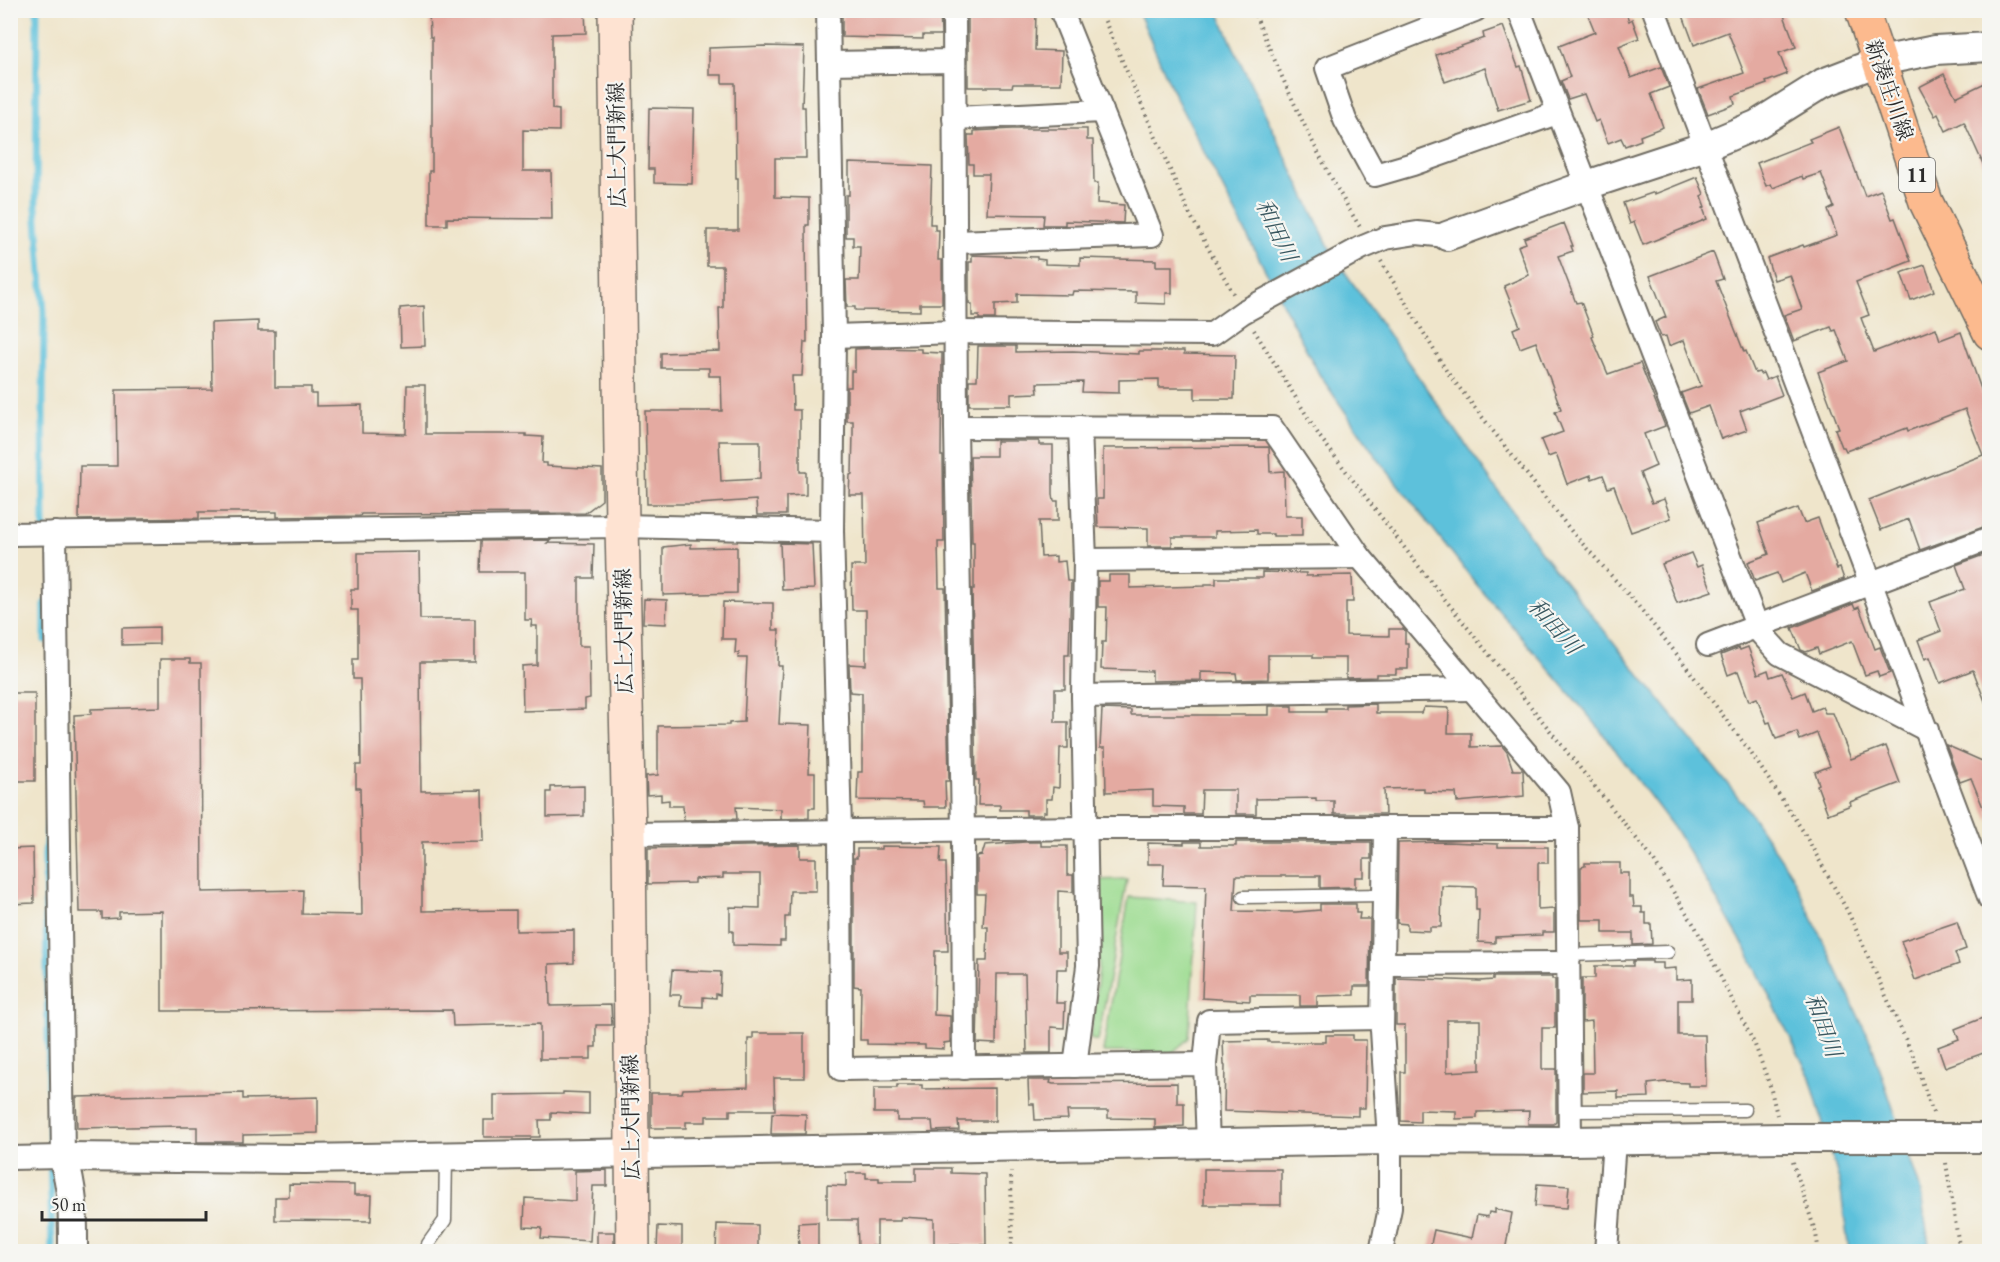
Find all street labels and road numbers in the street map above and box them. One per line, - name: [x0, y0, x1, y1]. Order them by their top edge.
- street label: 新湊庄川線: [1860, 36, 1919, 144]
- street label: 広上大門新線: [602, 82, 631, 208]
- road number: 11: [1899, 158, 1935, 192]
- street label: 広上大門新線: [609, 568, 638, 694]
- street label: 広上大門新線: [616, 1054, 645, 1180]

